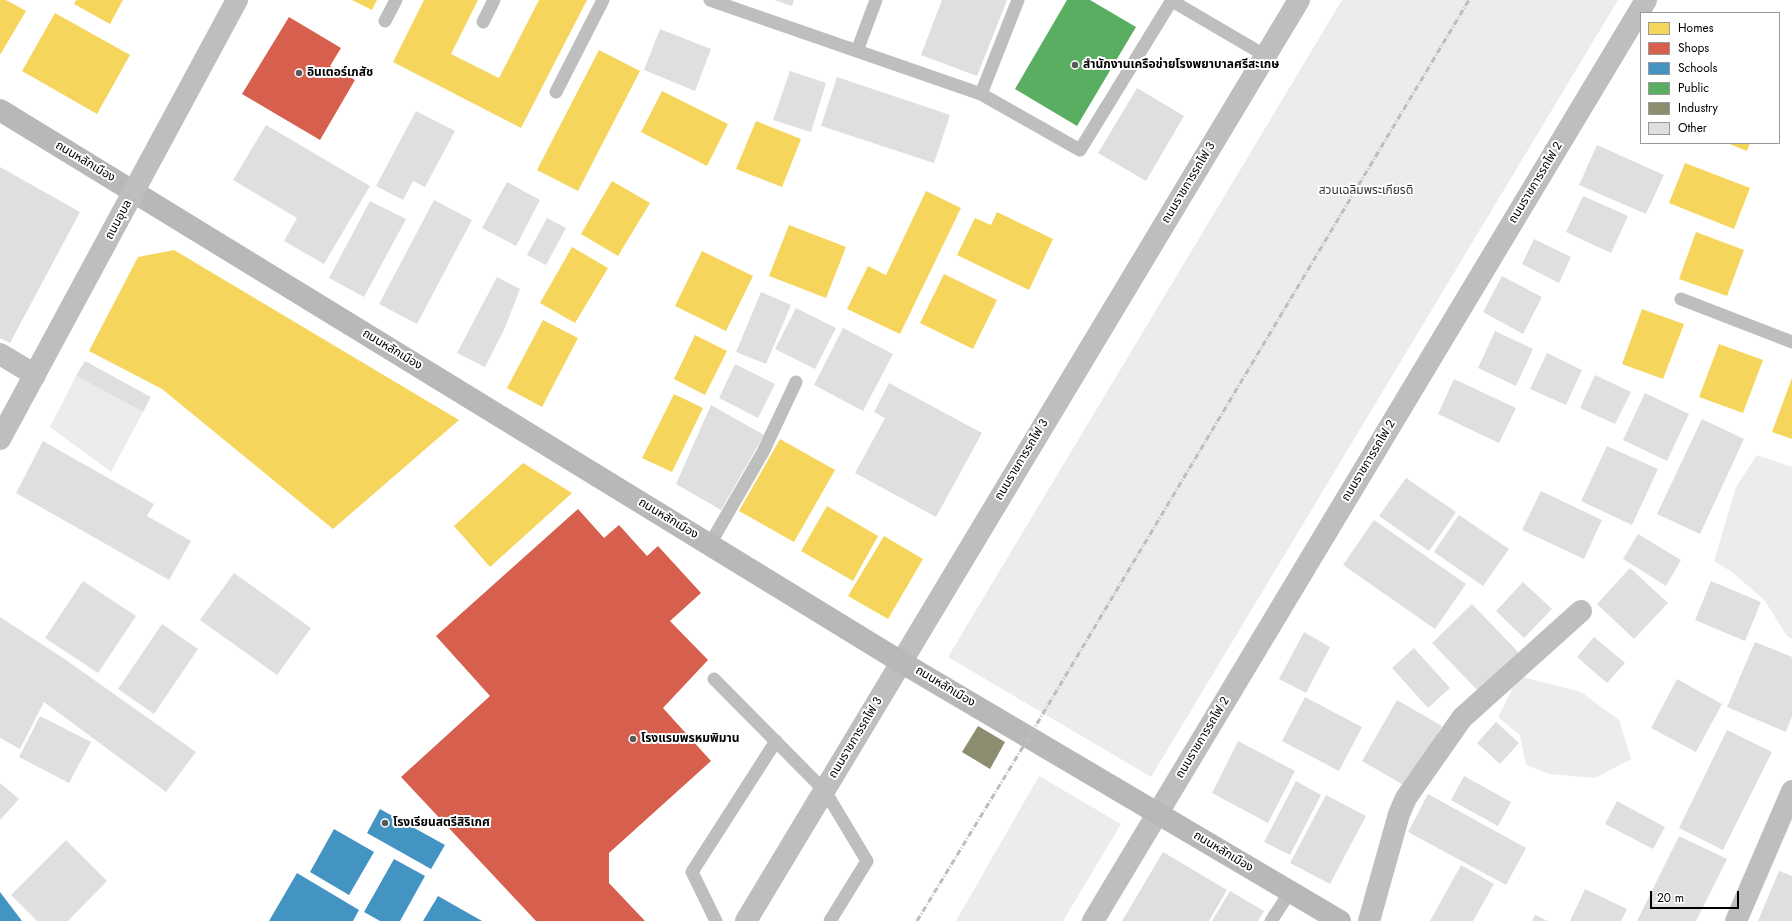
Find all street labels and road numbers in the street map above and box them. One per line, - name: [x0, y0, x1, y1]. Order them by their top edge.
- street label: ถนนหลักเมือง: [52, 139, 118, 185]
- street label: ถนนราชการรถไฟ 3: [1159, 140, 1219, 226]
- street label: ถนนราชการรถไฟ 2: [1506, 140, 1566, 226]
- street label: ถนนอุบล: [103, 198, 135, 242]
- street label: ถนนหลักเมือง: [359, 327, 425, 373]
- street label: ถนนราชการรถไฟ 3: [992, 417, 1052, 503]
- street label: ถนนราชการรถไฟ 2: [1339, 418, 1399, 504]
- street label: ถนนหลักเมือง: [635, 496, 701, 542]
- street label: ถนนหลักเมือง: [912, 664, 978, 710]
- street label: ถนนราชการรถไฟ 3: [826, 695, 886, 781]
- street label: ถนนราชการรถไฟ 2: [1173, 695, 1233, 781]
- street label: ถนนหลักเมือง: [1190, 829, 1256, 875]

